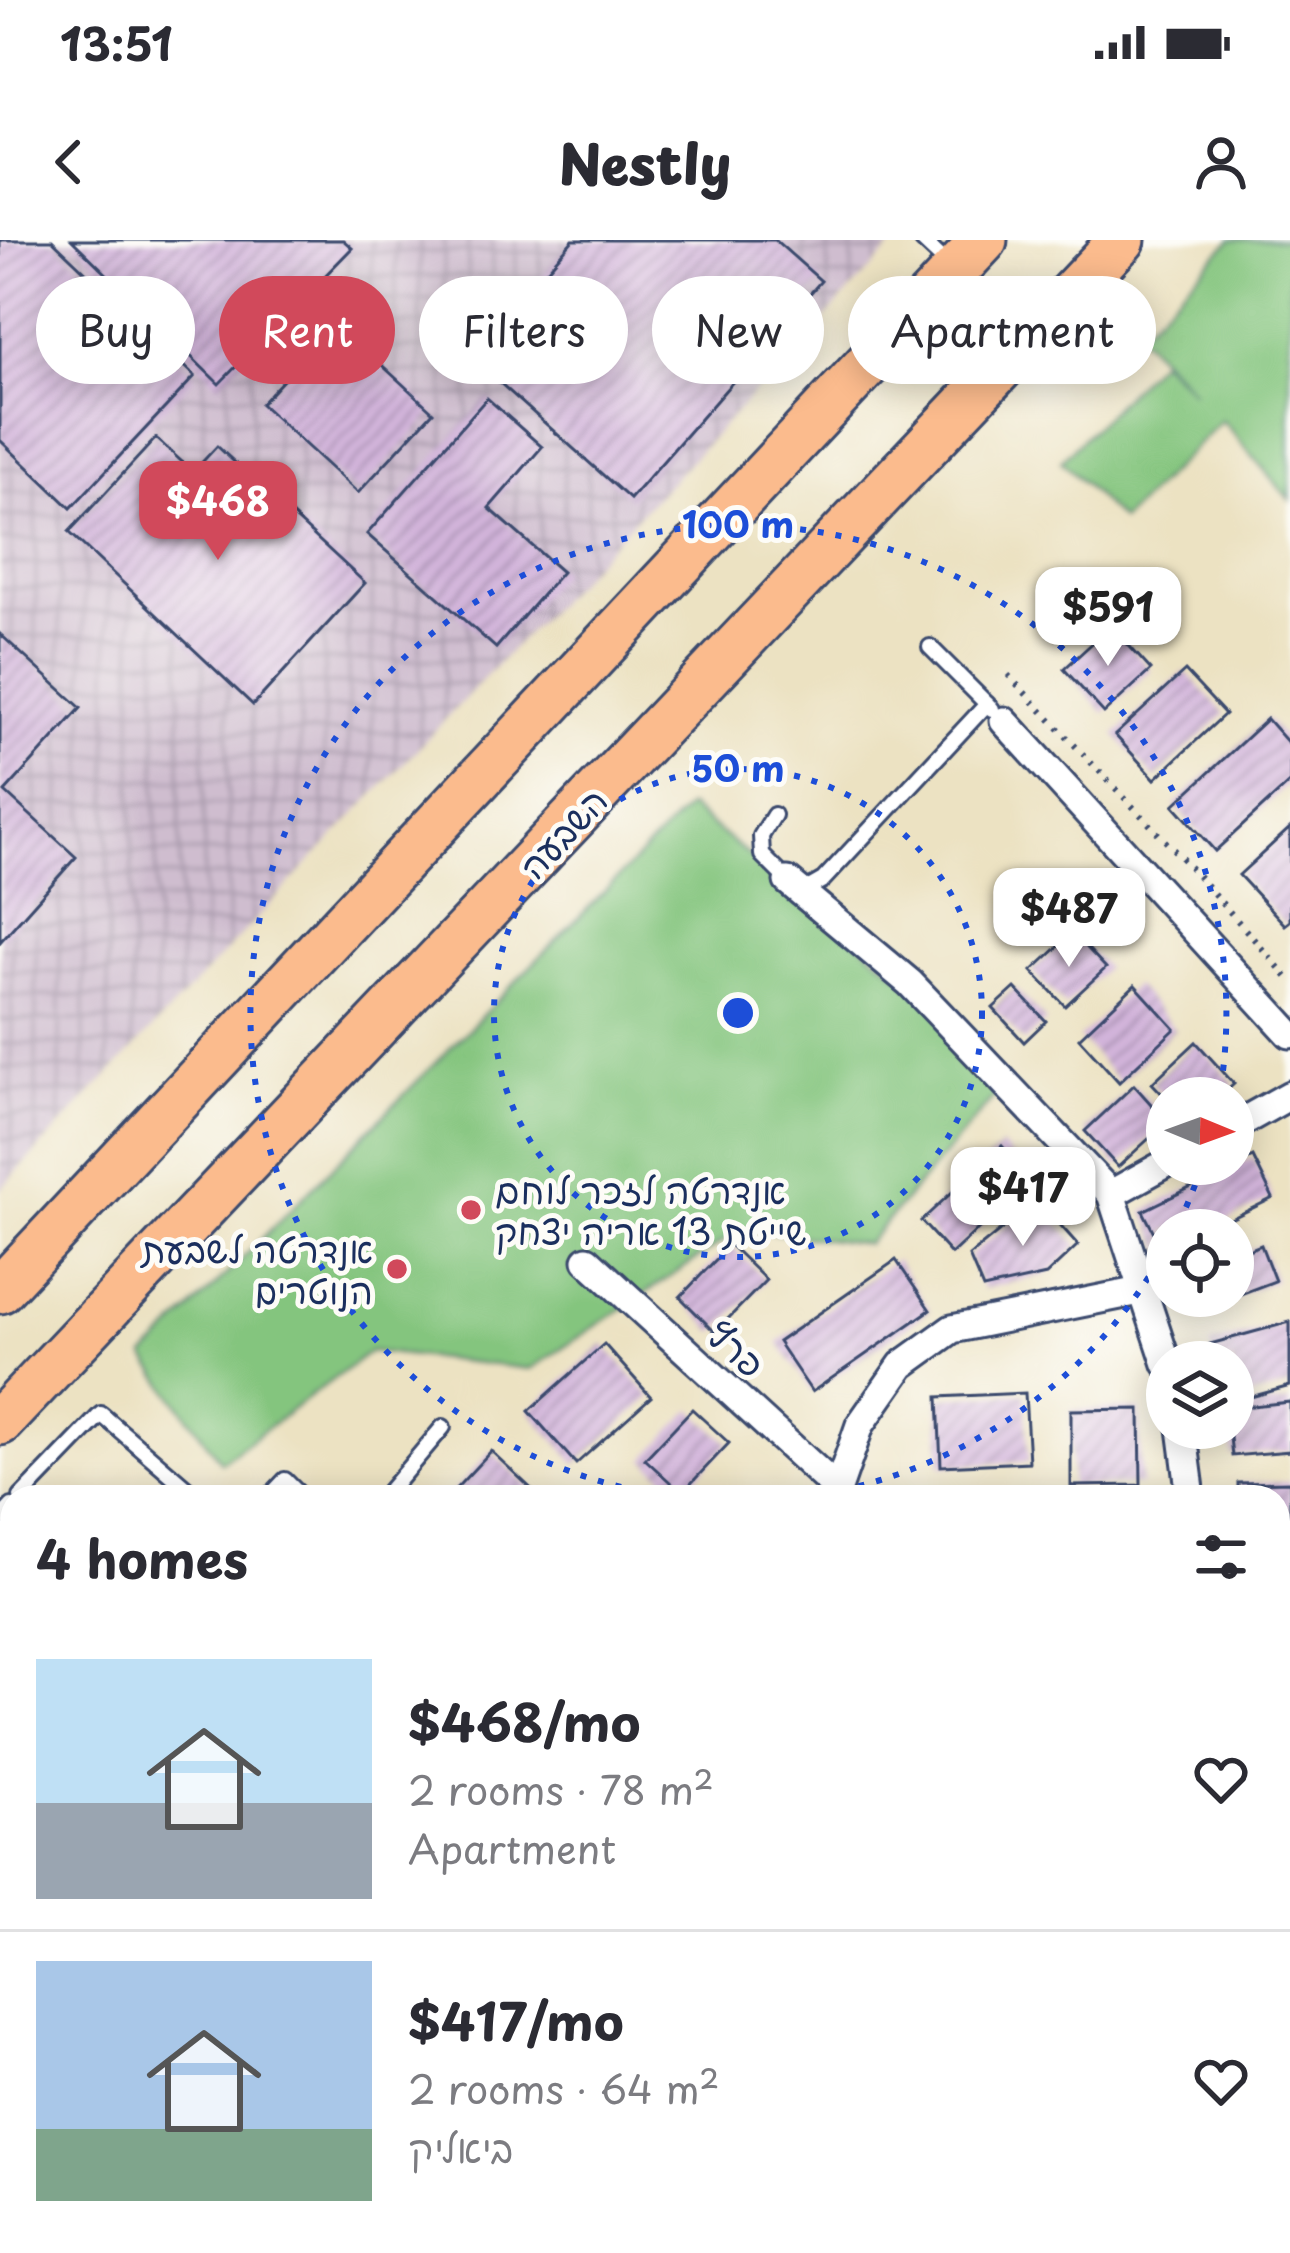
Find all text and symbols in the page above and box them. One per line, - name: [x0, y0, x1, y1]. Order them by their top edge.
- text: 13:51: [60, 8, 172, 76]
- text: Nestly: [559, 122, 731, 203]
- icon: back: [36, 129, 102, 195]
- icon: person: [1188, 129, 1254, 195]
- chip: Buy: [36, 276, 195, 384]
- chip: Rent: [219, 276, 395, 384]
- chip: Filters: [419, 276, 628, 384]
- chip: New: [652, 276, 824, 384]
- chip: Apartment: [848, 276, 1156, 384]
- pin: $468: [147, 461, 289, 563]
- text: $468: [166, 470, 270, 529]
- text: 100 m: [682, 496, 794, 550]
- pin: $591: [1037, 567, 1179, 669]
- text: $591: [1062, 576, 1154, 635]
- text: 50 m: [691, 740, 785, 794]
- street label: השבעה: [505, 774, 619, 890]
- pin: $487: [998, 868, 1140, 970]
- text: $487: [1020, 877, 1118, 936]
- centre of rings: [717, 992, 759, 1034]
- north arrow: [1146, 1077, 1254, 1185]
- map controls: [1146, 1077, 1254, 1449]
- pin: $417: [952, 1147, 1094, 1249]
- text: $417: [977, 1156, 1069, 1215]
- place label: אנדרטה לזכר לוחם שייטת 13 אריה יצחק: [495, 1162, 806, 1257]
- marker: אנדרטה לזכר לוחם שייטת 13 אריה יצחק: [458, 1197, 484, 1223]
- button: locate: [1146, 1209, 1254, 1317]
- place label: אנדרטה לשבעת הנוטרים: [139, 1221, 373, 1316]
- marker: אנדרטה לשבעת הנוטרים: [384, 1256, 410, 1282]
- street label: פרץ: [696, 1307, 778, 1389]
- button: layers: [1146, 1341, 1254, 1449]
- text: 4 homes: [36, 1519, 248, 1596]
- icon: filters: [1188, 1524, 1254, 1590]
- text: $468/mo: [408, 1682, 640, 1759]
- icon: home: [132, 1707, 276, 1851]
- icon: heart: [1188, 1746, 1254, 1812]
- text: 2 rooms · 78 m²: [408, 1759, 714, 1818]
- text: Apartment: [408, 1818, 616, 1877]
- text: $417/mo: [408, 1981, 624, 2058]
- icon: home: [132, 2009, 276, 2153]
- icon: heart: [1188, 2048, 1254, 2114]
- text: 2 rooms · 64 m²: [408, 2058, 720, 2117]
- text: ביאליק: [408, 2117, 513, 2176]

